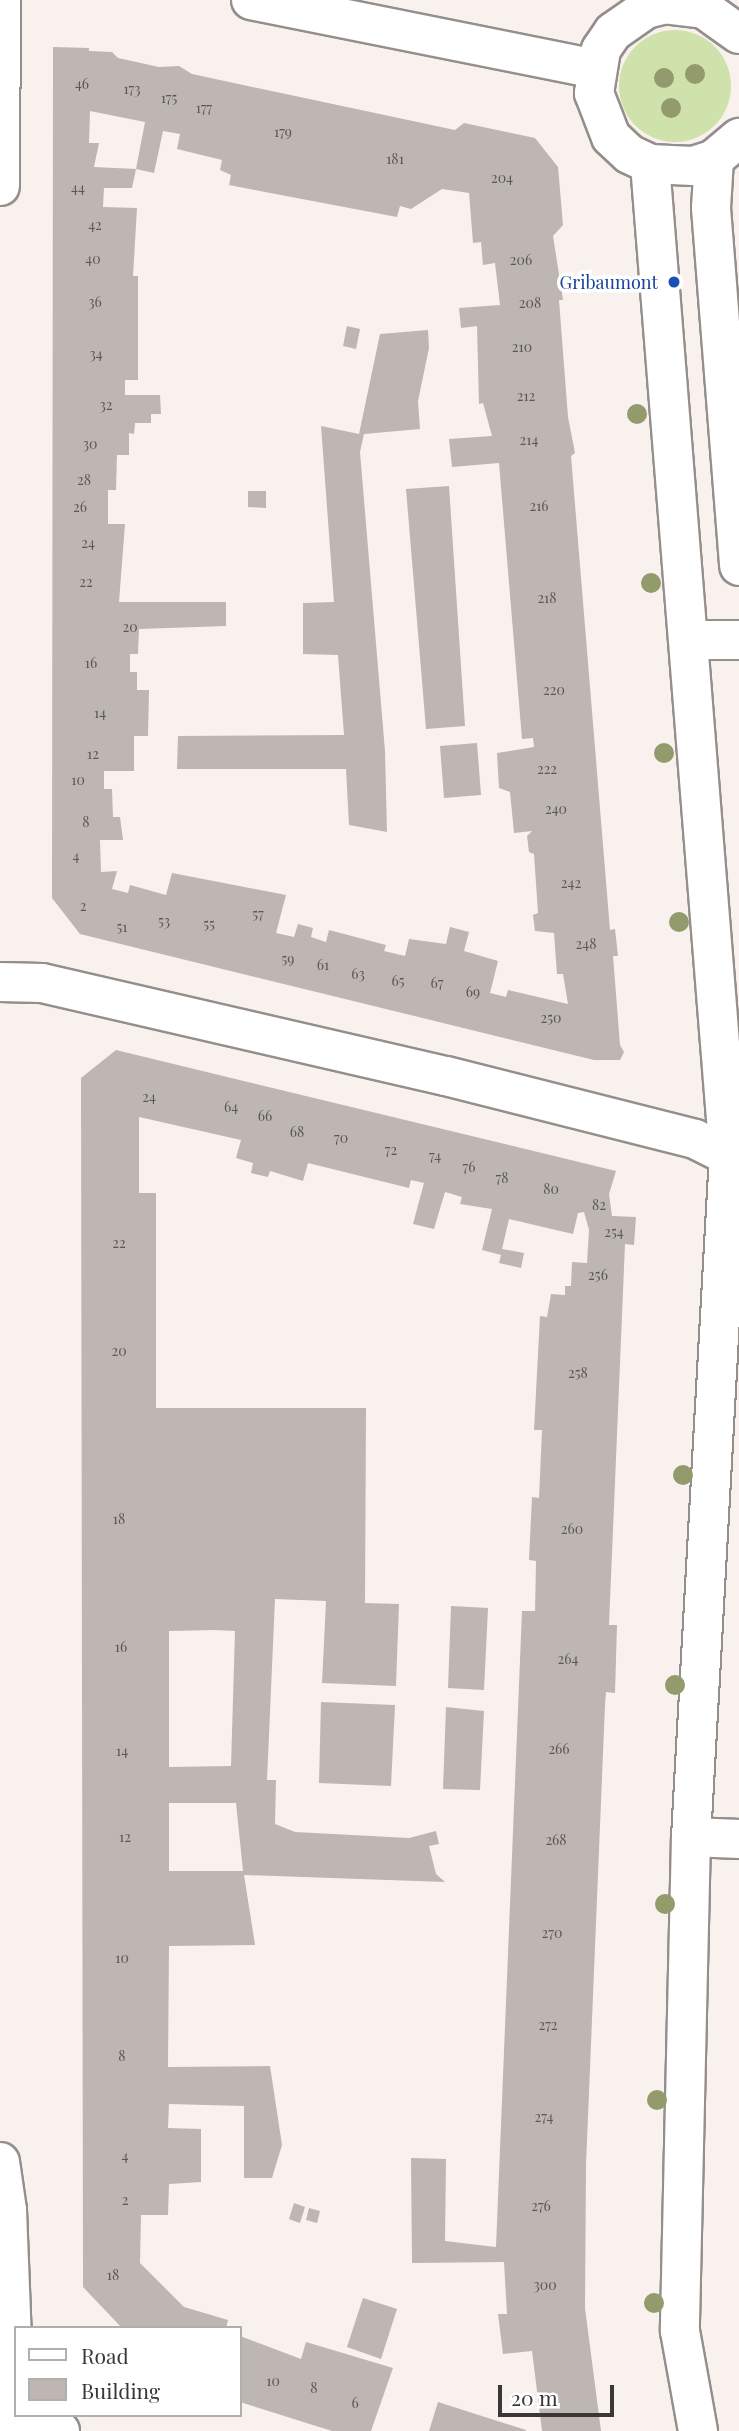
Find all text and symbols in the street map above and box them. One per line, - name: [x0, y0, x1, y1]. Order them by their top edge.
- house number: 46: [75, 76, 89, 92]
- house number: 173: [123, 81, 141, 97]
- house number: 175: [161, 90, 177, 106]
- house number: 177: [196, 100, 212, 116]
- house number: 179: [274, 124, 292, 140]
- house number: 181: [386, 151, 404, 167]
- house number: 204: [491, 170, 513, 186]
- house number: 44: [71, 180, 85, 196]
- house number: 42: [88, 217, 102, 233]
- house number: 40: [85, 251, 101, 267]
- house number: 206: [510, 252, 532, 268]
- place label: Gribaumont: [560, 271, 658, 293]
- marker: Gribaumont: [664, 272, 684, 292]
- house number: 36: [88, 294, 102, 310]
- house number: 208: [519, 295, 541, 311]
- house number: 210: [512, 339, 532, 355]
- house number: 34: [89, 346, 103, 362]
- house number: 212: [517, 388, 535, 404]
- house number: 32: [99, 397, 113, 413]
- house number: 214: [520, 432, 538, 448]
- house number: 30: [83, 436, 97, 452]
- house number: 28: [77, 472, 91, 488]
- house number: 216: [529, 498, 549, 514]
- house number: 26: [73, 499, 87, 515]
- house number: 24: [81, 535, 95, 551]
- house number: 22: [79, 574, 93, 590]
- house number: 218: [537, 590, 557, 606]
- house number: 20: [122, 619, 138, 635]
- house number: 16: [85, 655, 97, 671]
- house number: 220: [543, 682, 565, 698]
- house number: 14: [94, 705, 106, 721]
- house number: 12: [87, 746, 99, 762]
- house number: 222: [537, 761, 557, 777]
- house number: 10: [71, 772, 85, 788]
- house number: 240: [545, 801, 567, 817]
- house number: 8: [82, 814, 90, 830]
- house number: 4: [73, 848, 79, 864]
- house number: 242: [561, 875, 581, 891]
- house number: 2: [80, 898, 86, 914]
- house number: 57: [252, 906, 264, 922]
- house number: 53: [158, 913, 170, 929]
- house number: 55: [203, 916, 215, 932]
- house number: 51: [117, 919, 127, 935]
- house number: 248: [576, 936, 596, 952]
- house number: 59: [282, 951, 294, 967]
- house number: 61: [317, 957, 329, 973]
- house number: 63: [351, 966, 365, 982]
- house number: 65: [391, 973, 405, 989]
- house number: 67: [431, 975, 443, 991]
- house number: 69: [466, 984, 480, 1000]
- house number: 250: [541, 1010, 561, 1026]
- house number: 24: [142, 1089, 156, 1105]
- house number: 64: [224, 1099, 238, 1115]
- house number: 66: [258, 1108, 272, 1124]
- house number: 68: [290, 1124, 304, 1140]
- house number: 70: [334, 1130, 348, 1146]
- house number: 72: [385, 1142, 397, 1158]
- house number: 74: [429, 1148, 441, 1164]
- house number: 76: [463, 1159, 475, 1175]
- house number: 78: [496, 1170, 508, 1186]
- house number: 80: [543, 1181, 559, 1197]
- house number: 82: [592, 1197, 606, 1213]
- house number: 254: [604, 1224, 624, 1240]
- house number: 22: [112, 1235, 126, 1251]
- house number: 256: [588, 1267, 608, 1283]
- house number: 20: [111, 1343, 127, 1359]
- house number: 258: [568, 1365, 588, 1381]
- house number: 18: [113, 1511, 125, 1527]
- house number: 260: [561, 1521, 583, 1537]
- house number: 16: [115, 1639, 127, 1655]
- house number: 264: [558, 1651, 578, 1667]
- house number: 266: [548, 1741, 570, 1757]
- house number: 14: [116, 1743, 128, 1759]
- house number: 12: [119, 1829, 131, 1845]
- house number: 268: [545, 1832, 567, 1848]
- house number: 270: [542, 1925, 562, 1941]
- house number: 10: [115, 1950, 129, 1966]
- house number: 272: [538, 2017, 558, 2033]
- house number: 8: [118, 2048, 126, 2064]
- house number: 274: [535, 2109, 553, 2125]
- house number: 4: [122, 2148, 128, 2164]
- house number: 2: [122, 2192, 128, 2208]
- house number: 276: [531, 2198, 551, 2214]
- house number: 18: [107, 2267, 119, 2283]
- house number: 300: [533, 2277, 557, 2293]
- legend: [14, 2326, 242, 2417]
- text: Road: [81, 2341, 129, 2369]
- scale bar: [501, 2372, 616, 2416]
- house number: 10: [266, 2373, 280, 2389]
- text: Building: [81, 2376, 160, 2404]
- house number: 8: [310, 2380, 318, 2396]
- text: 20 m: [511, 2383, 558, 2411]
- house number: 6: [351, 2395, 359, 2411]

